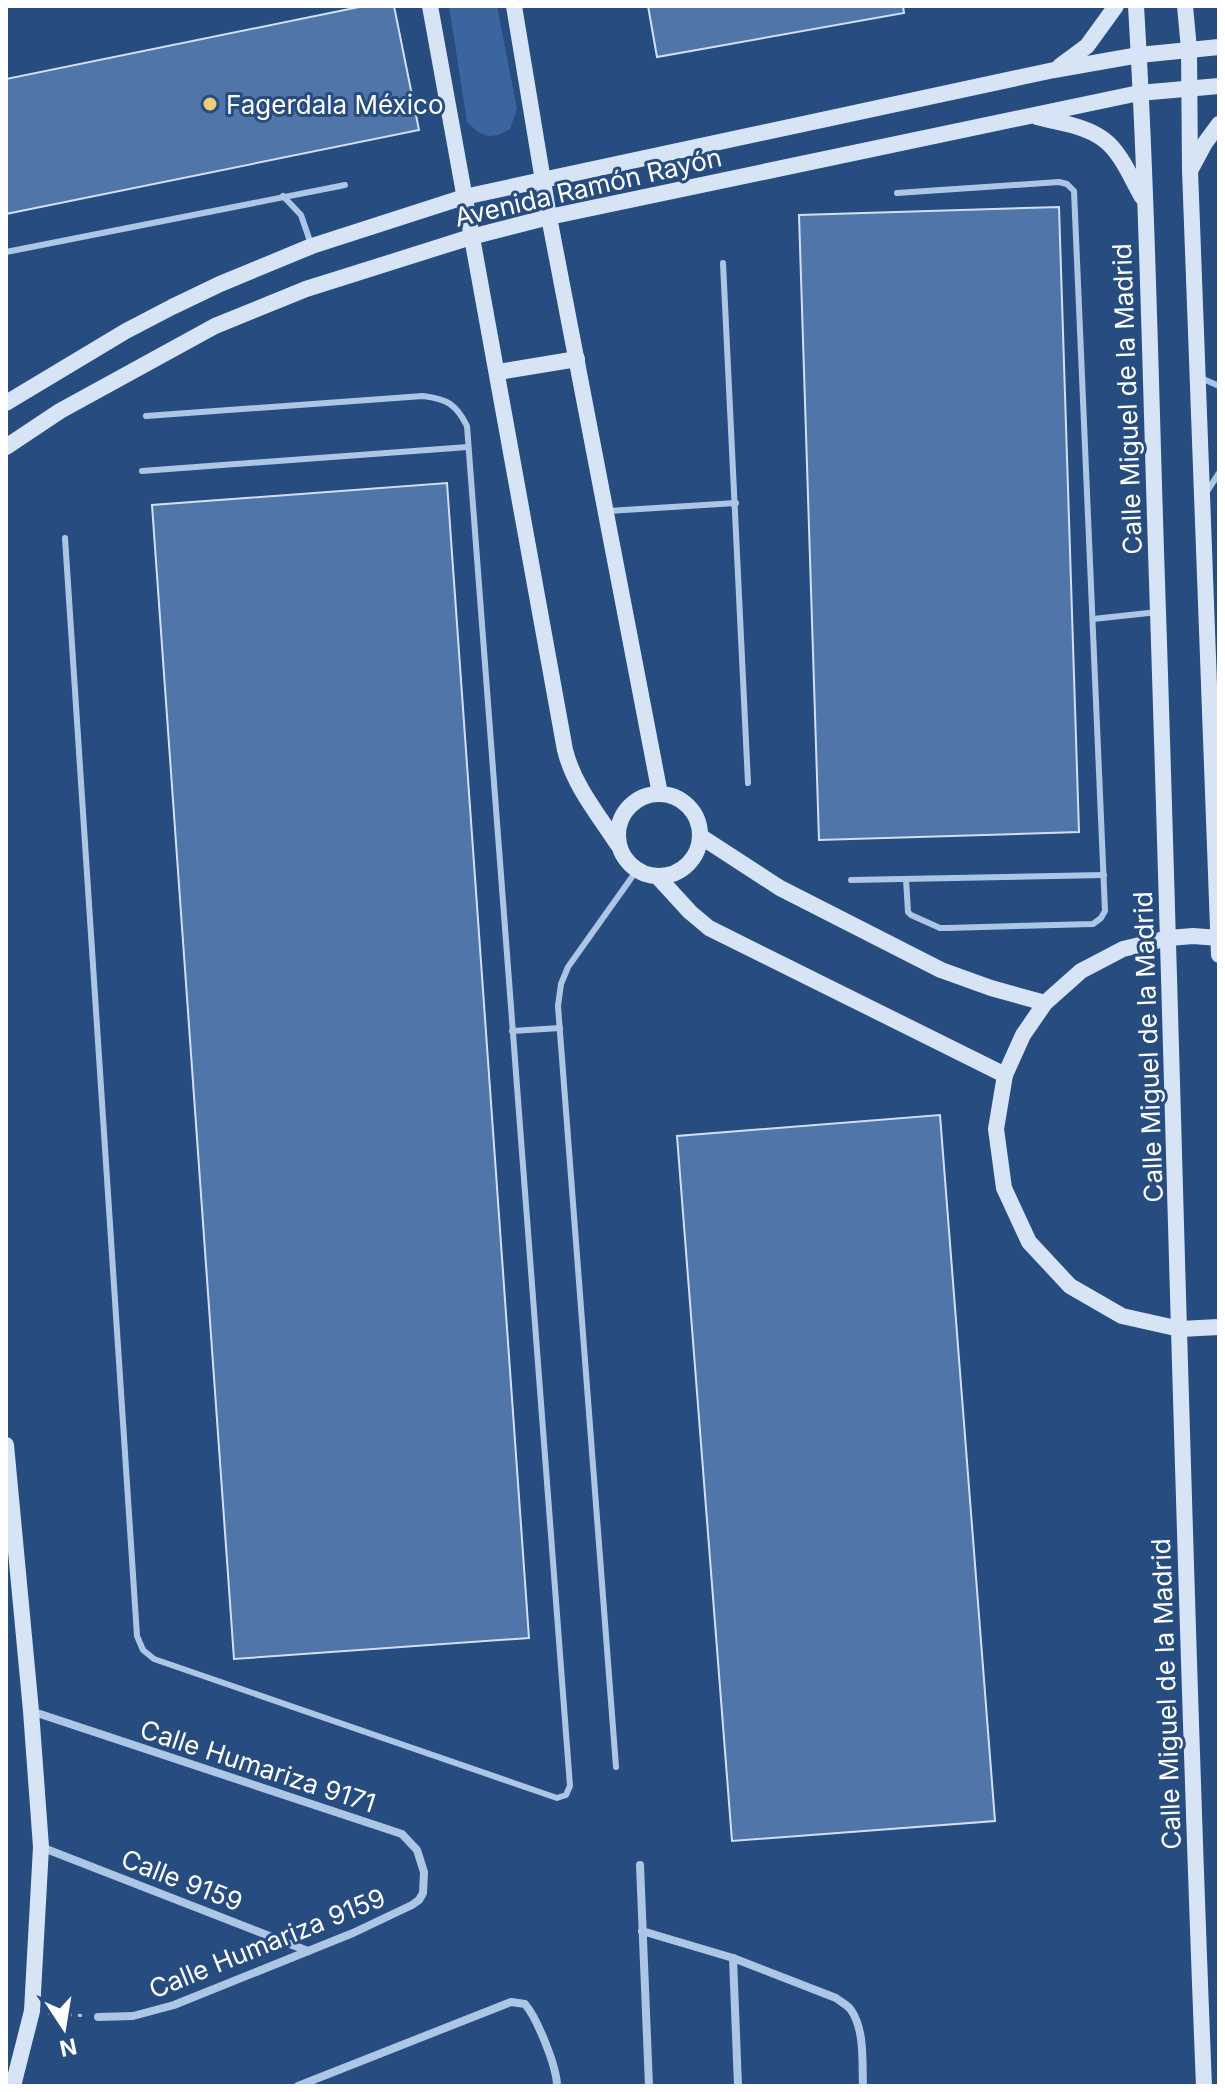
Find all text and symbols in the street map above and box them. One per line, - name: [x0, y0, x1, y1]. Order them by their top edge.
- place label: Fagerdala México: [226, 89, 444, 120]
- marker: Fagerdala México: [201, 95, 219, 113]
- street label: Avenida Ramón Rayón: [451, 141, 725, 233]
- street label: Calle Miguel de la Madrid: [1106, 243, 1148, 555]
- street label: Calle Miguel de la Madrid: [1127, 891, 1169, 1203]
- street label: Calle Miguel de la Madrid: [1145, 1538, 1187, 1850]
- street label: Calle Humariza 9171: [136, 1713, 380, 1819]
- street label: Calle 9159: [117, 1843, 247, 1917]
- street label: Calle Humariza 9159: [144, 1881, 390, 2005]
- north arrow: [24, 1988, 104, 2068]
- text: N: [57, 2033, 79, 2062]

